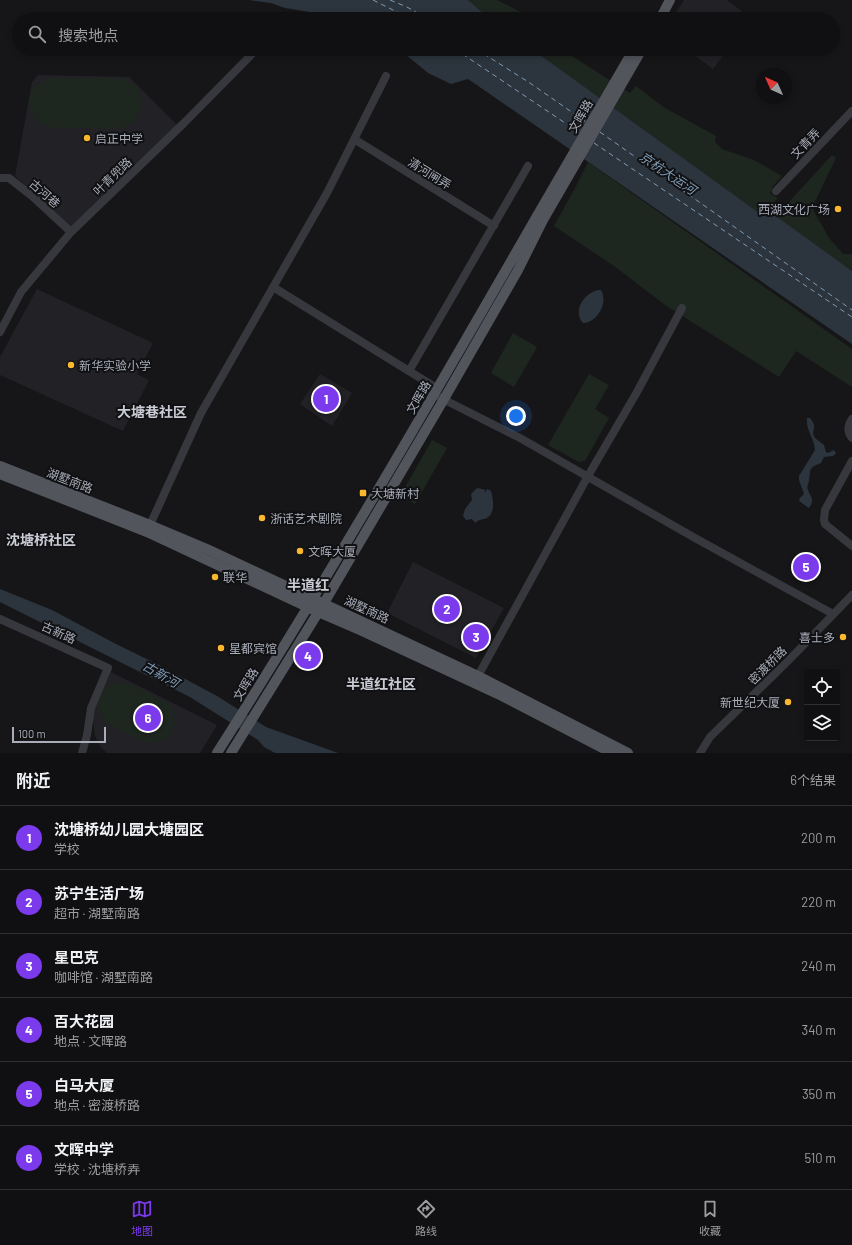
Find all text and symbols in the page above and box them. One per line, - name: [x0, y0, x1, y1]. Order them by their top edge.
- search box: [12, 12, 840, 56]
- icon: search: [26, 23, 48, 45]
- text: 搜索地点: [58, 26, 118, 44]
- north arrow: [756, 68, 792, 104]
- street label: 文晖路: [565, 97, 595, 135]
- street label: 文青弄: [787, 125, 823, 161]
- place label: 启正中学: [95, 131, 143, 145]
- marker: 启正中学: [82, 133, 92, 143]
- water label: 京杭大运河: [637, 148, 702, 199]
- street label: 叶青兜路: [90, 154, 134, 198]
- street label: 清河闸弄: [406, 154, 454, 192]
- street label: 古河巷: [27, 176, 63, 210]
- place label: 西湖文化广场: [758, 202, 830, 216]
- marker: 西湖文化广场: [833, 204, 843, 214]
- place label: 新华实验小学: [79, 358, 151, 372]
- marker: 新华实验小学: [66, 360, 76, 370]
- street label: 文晖路: [403, 378, 433, 416]
- pin: 1: [313, 384, 339, 414]
- district label: 大塘巷社区: [117, 403, 187, 420]
- your location: [506, 406, 526, 426]
- street label: 湖墅南路: [45, 465, 95, 495]
- place label: 大塘新村: [371, 486, 420, 500]
- marker: 大塘新村: [358, 488, 368, 498]
- place label: 浙话艺术剧院: [270, 511, 342, 525]
- marker: 浙话艺术剧院: [257, 513, 267, 523]
- district label: 沈塘桥社区: [6, 531, 76, 548]
- place label: 文晖大厦: [308, 544, 356, 558]
- marker: 文晖大厦: [295, 546, 305, 556]
- pin: 5: [793, 552, 819, 582]
- place label: 联华: [223, 570, 247, 584]
- marker: 联华: [210, 572, 220, 582]
- district label: 半道红: [287, 576, 329, 593]
- street label: 湖墅南路: [342, 593, 392, 625]
- pin: 2: [434, 594, 460, 624]
- street label: 古新路: [40, 618, 78, 646]
- pin: 3: [463, 622, 489, 652]
- place label: 喜士多: [799, 630, 835, 644]
- marker: 喜士多: [838, 632, 848, 642]
- place label: 星都宾馆: [229, 641, 277, 655]
- pin: 4: [295, 641, 321, 671]
- marker: 星都宾馆: [216, 643, 226, 653]
- street label: 密渡桥路: [745, 643, 789, 687]
- water label: 古新河: [140, 657, 184, 692]
- street label: 文晖路: [230, 665, 260, 703]
- map controls: [804, 669, 840, 741]
- button: locate: [804, 669, 840, 705]
- district label: 半道红社区: [346, 675, 416, 692]
- place label: 新世纪大厦: [720, 695, 780, 709]
- marker: 新世纪大厦: [783, 697, 793, 707]
- pin: 6: [135, 703, 161, 733]
- button: layers: [804, 705, 840, 741]
- scale bar: [12, 725, 106, 744]
- text: 100 m: [18, 727, 46, 740]
- text: 附近: [16, 770, 50, 790]
- text: 6个结果: [790, 772, 836, 788]
- text: 沈塘桥幼儿园大塘园区: [54, 820, 204, 838]
- text: 1: [27, 830, 31, 846]
- text: 200 m: [801, 830, 836, 846]
- text: 学校: [54, 841, 80, 857]
- text: 苏宁生活广场: [54, 884, 144, 902]
- text: 2: [25, 894, 33, 910]
- text: 220 m: [801, 894, 836, 910]
- text: 超市 · 湖墅南路: [54, 905, 140, 921]
- text: 星巴克: [54, 948, 99, 966]
- text: 3: [25, 958, 33, 974]
- text: 240 m: [801, 958, 836, 974]
- text: 咖啡馆 · 湖墅南路: [54, 969, 153, 985]
- text: 百大花园: [54, 1012, 114, 1030]
- text: 4: [25, 1022, 33, 1038]
- text: 340 m: [801, 1022, 836, 1038]
- text: 地点 · 文晖路: [54, 1033, 127, 1049]
- text: 白马大厦: [54, 1076, 114, 1094]
- text: 5: [25, 1086, 33, 1102]
- text: 350 m: [802, 1086, 836, 1102]
- text: 地点 · 密渡桥路: [54, 1097, 140, 1113]
- text: 文晖中学: [54, 1140, 114, 1158]
- text: 6: [26, 1150, 32, 1166]
- text: 510 m: [804, 1150, 836, 1166]
- text: 学校 · 沈塘桥弄: [54, 1161, 140, 1177]
- tab: 地图: [131, 1198, 153, 1238]
- tab: 路线: [415, 1198, 437, 1238]
- tab: 收藏: [699, 1198, 721, 1238]

